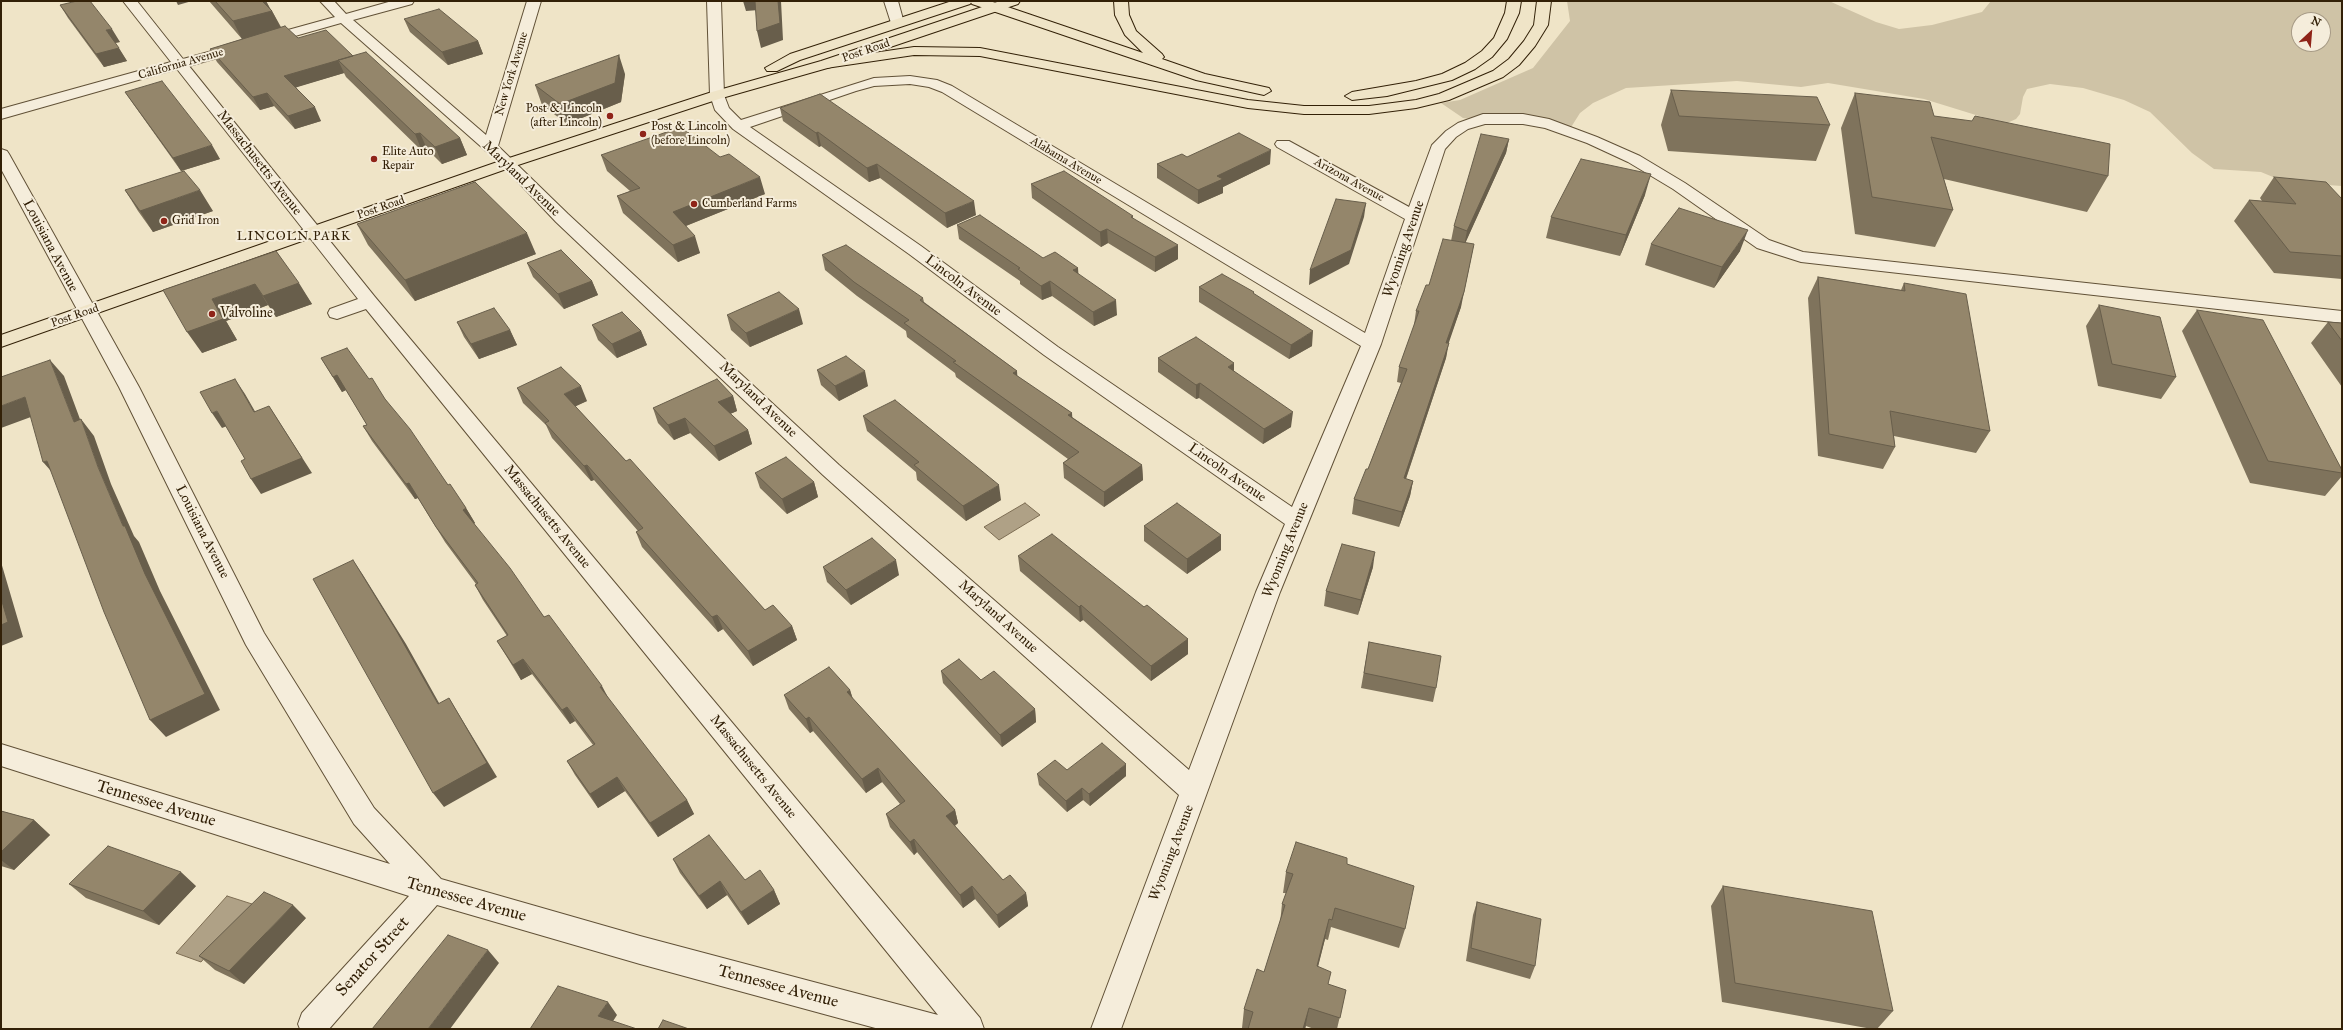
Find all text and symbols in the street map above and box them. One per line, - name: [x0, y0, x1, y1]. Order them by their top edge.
- north arrow: [2291, 12, 2331, 52]
- text: N: [2309, 14, 2323, 30]
- street label: New York Avenue: [492, 30, 532, 118]
- street label: Post Road: [840, 36, 892, 66]
- street label: California Avenue: [137, 45, 225, 83]
- place label: Post & Lincoln (after Lincoln): [526, 102, 602, 130]
- street label: Massachusetts Avenue: [213, 107, 305, 219]
- marker: Post & Lincoln (after Lincoln): [605, 111, 615, 121]
- place label: Post & Lincoln (before Lincoln): [651, 120, 730, 148]
- marker: Post & Lincoln (before Lincoln): [638, 129, 648, 139]
- street label: Alabama Avenue: [1028, 134, 1104, 188]
- street label: Maryland Avenue: [479, 138, 563, 220]
- place label: Elite Auto Repair: [382, 145, 434, 173]
- marker: Elite Auto Repair: [369, 154, 379, 164]
- street label: Arizona Avenue: [1312, 155, 1386, 205]
- street label: Post Road: [355, 193, 407, 223]
- street label: Louisiana Avenue: [19, 197, 81, 295]
- place label: Cumberland Farms: [702, 197, 797, 211]
- street label: Wyoming Avenue: [1380, 198, 1428, 300]
- marker: Cumberland Farms: [689, 199, 699, 209]
- place label: Grid Iron: [172, 214, 219, 228]
- marker: Grid Iron: [159, 216, 169, 226]
- district label: LINCOLN PARK: [237, 229, 351, 245]
- street label: Lincoln Avenue: [922, 252, 1004, 320]
- street label: Post Road: [49, 301, 101, 331]
- place label: Valvoline: [220, 306, 273, 322]
- marker: Valvoline: [207, 309, 217, 319]
- street label: Maryland Avenue: [716, 359, 800, 441]
- street label: Lincoln Avenue: [1185, 440, 1269, 506]
- street label: Massachusetts Avenue: [500, 462, 594, 572]
- street label: Louisiana Avenue: [171, 483, 233, 581]
- street label: Wyoming Avenue: [1259, 500, 1313, 600]
- street label: Maryland Avenue: [955, 577, 1041, 657]
- street label: Massachusetts Avenue: [706, 712, 800, 822]
- street label: Tennessee Avenue: [94, 776, 218, 832]
- street label: Wyoming Avenue: [1146, 803, 1198, 903]
- street label: Tennessee Avenue: [404, 873, 528, 927]
- street label: Senator Street: [332, 913, 414, 1001]
- street label: Tennessee Avenue: [715, 961, 841, 1013]

